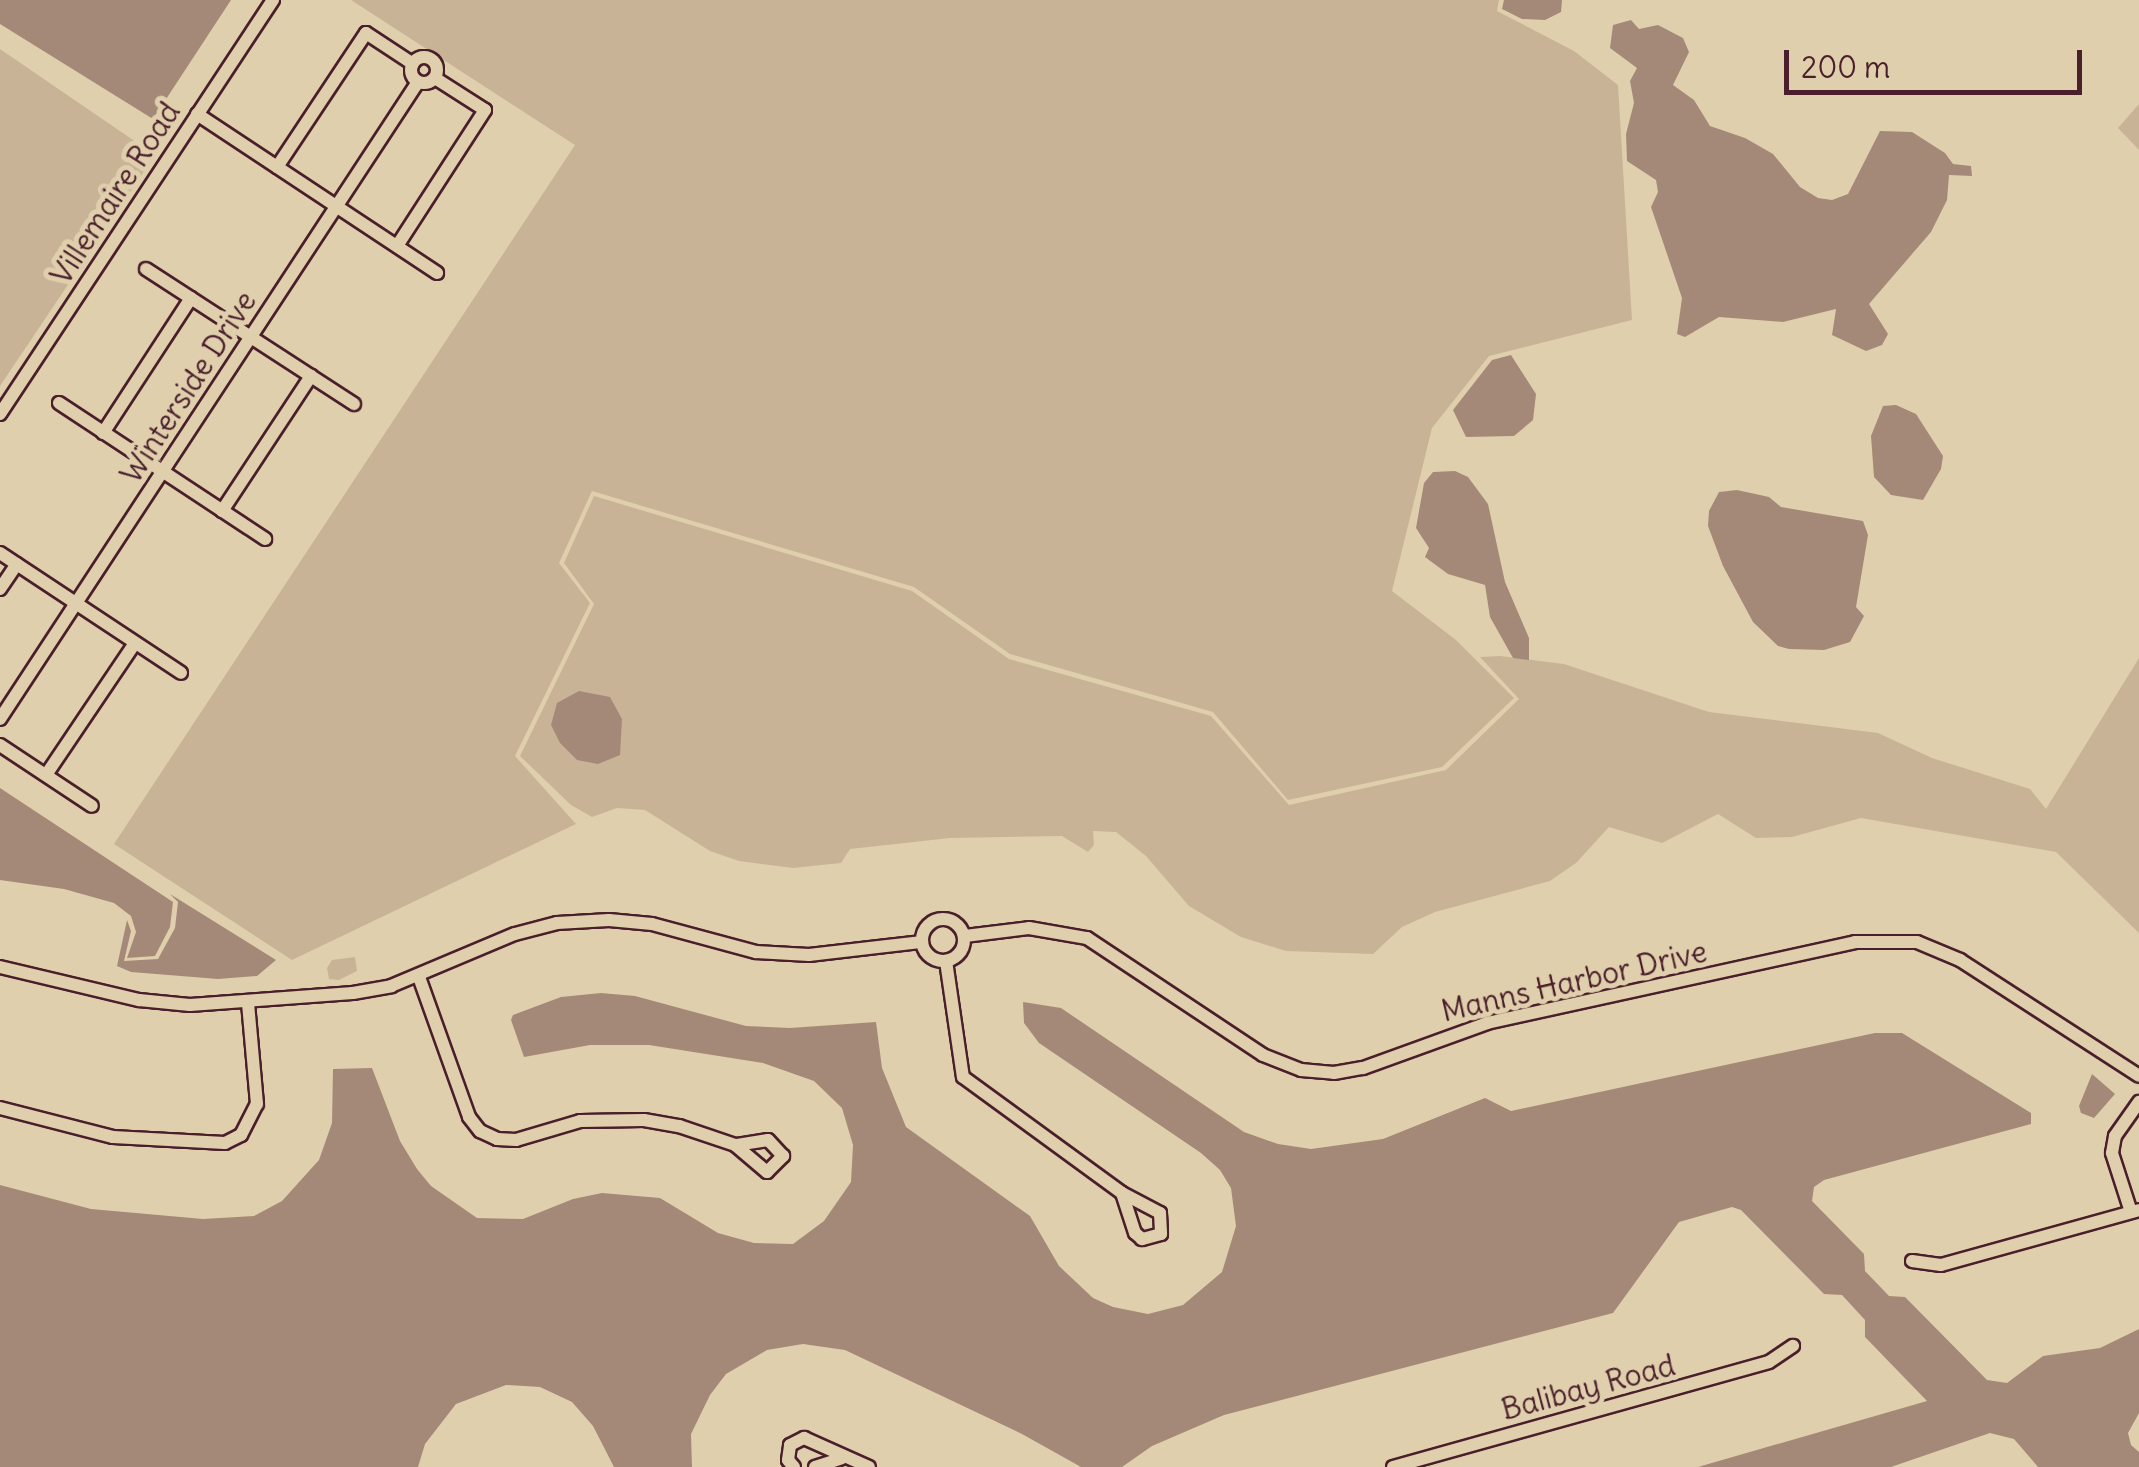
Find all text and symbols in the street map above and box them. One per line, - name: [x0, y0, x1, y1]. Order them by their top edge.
- scale bar: [1789, 30, 2086, 92]
- text: 200 m: [1801, 48, 1890, 86]
- street label: Villemaire Road: [43, 95, 187, 291]
- street label: Winterside Drive: [113, 284, 263, 490]
- street label: Manns Harbor Drive: [1438, 933, 1710, 1029]
- street label: Balibay Road: [1497, 1347, 1679, 1427]

